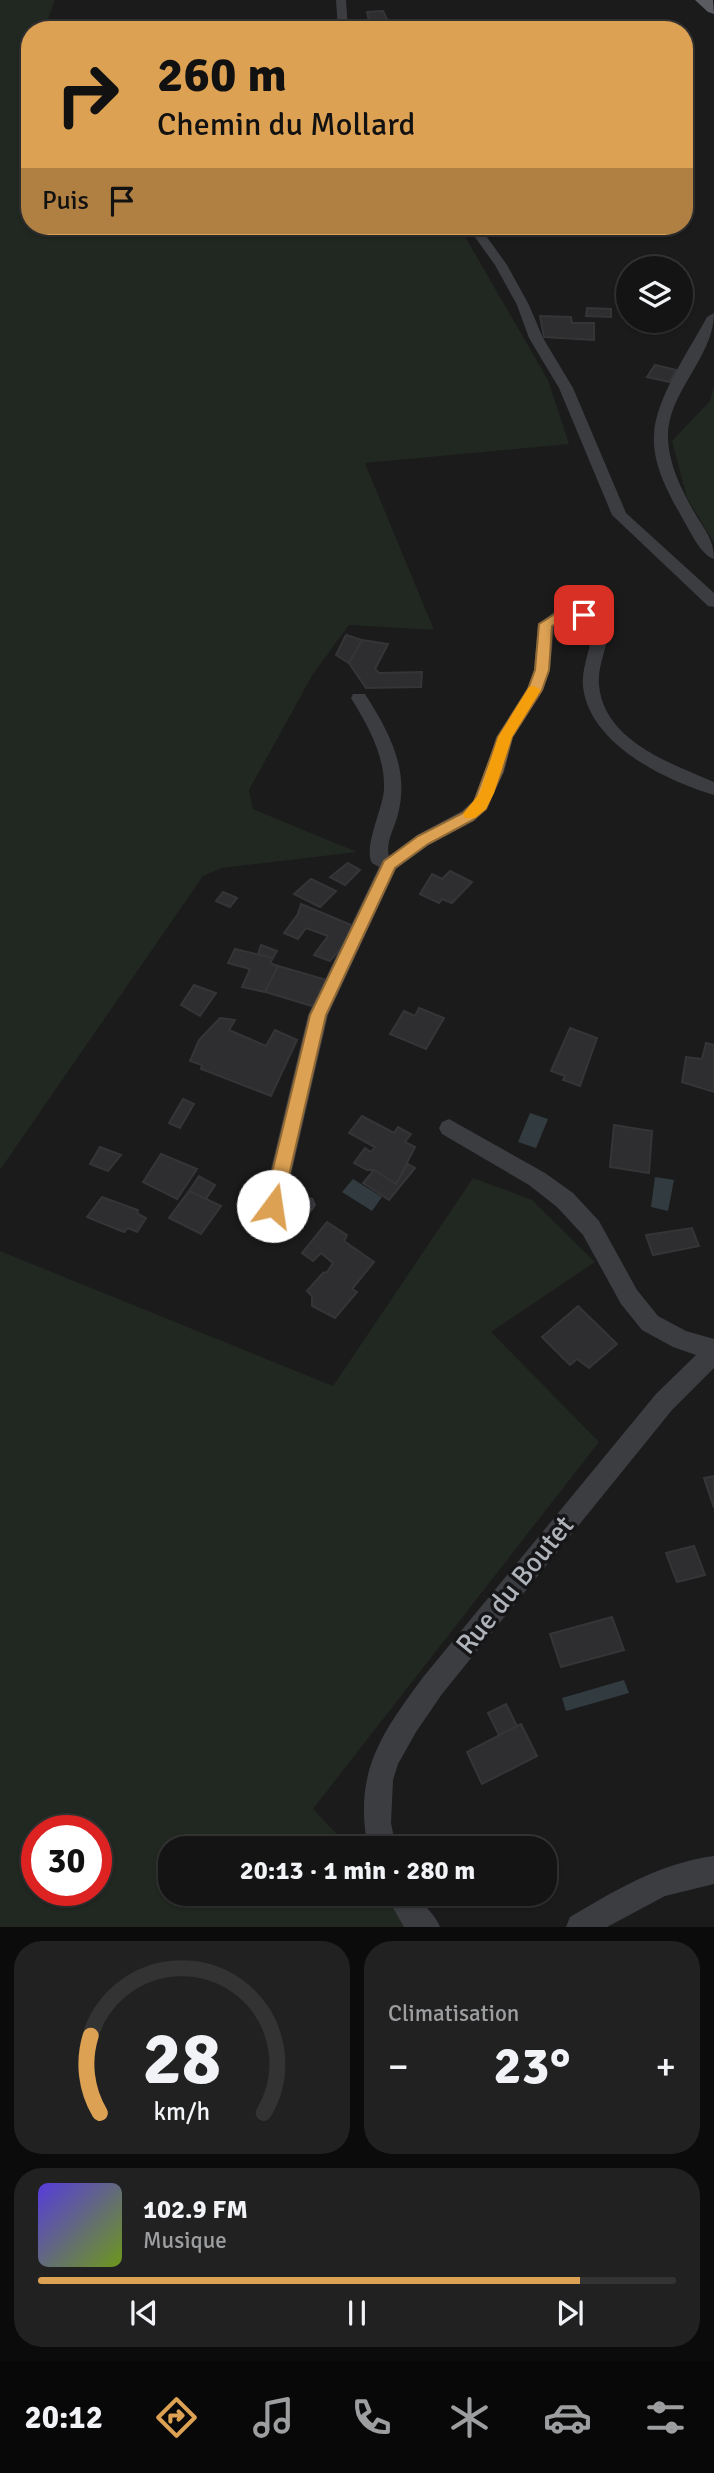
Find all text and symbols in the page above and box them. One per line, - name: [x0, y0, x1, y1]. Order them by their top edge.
- text: 260 m: [157, 45, 287, 105]
- icon: right: [42, 49, 133, 140]
- text: Chemin du Mollard: [157, 105, 416, 144]
- icon: arrive: [103, 182, 141, 220]
- text: Puis: [42, 185, 89, 217]
- map controls: [616, 256, 693, 333]
- button: layers: [616, 256, 693, 333]
- pin: [554, 585, 614, 645]
- icon: arrive: [565, 596, 603, 634]
- position arrow: [236, 1169, 310, 1243]
- street label: Rue du Boutet: [449, 1509, 581, 1661]
- speed limit sign: 30: [21, 1815, 112, 1906]
- text: 20:13 · 1 min · 280 m: [240, 1855, 475, 1887]
- text: Climatisation: [388, 1999, 519, 2028]
- text: 28: [143, 2016, 221, 2105]
- text: 23°: [494, 2034, 570, 2098]
- text: −: [388, 2043, 409, 2090]
- text: +: [655, 2043, 676, 2090]
- text: km/h: [154, 2096, 210, 2127]
- text: 102.9 FM: [143, 2194, 248, 2226]
- text: Musique: [143, 2226, 227, 2255]
- icon: previous: [125, 2294, 163, 2332]
- icon: pause: [338, 2294, 376, 2332]
- icon: next: [551, 2294, 589, 2332]
- icon: directions: [152, 2393, 201, 2442]
- icon: music: [249, 2393, 298, 2442]
- icon: phone: [347, 2393, 396, 2442]
- icon: climate: [445, 2393, 494, 2442]
- icon: car: [543, 2393, 592, 2442]
- icon: filters: [641, 2393, 690, 2442]
- text: 20:12: [24, 2398, 103, 2437]

